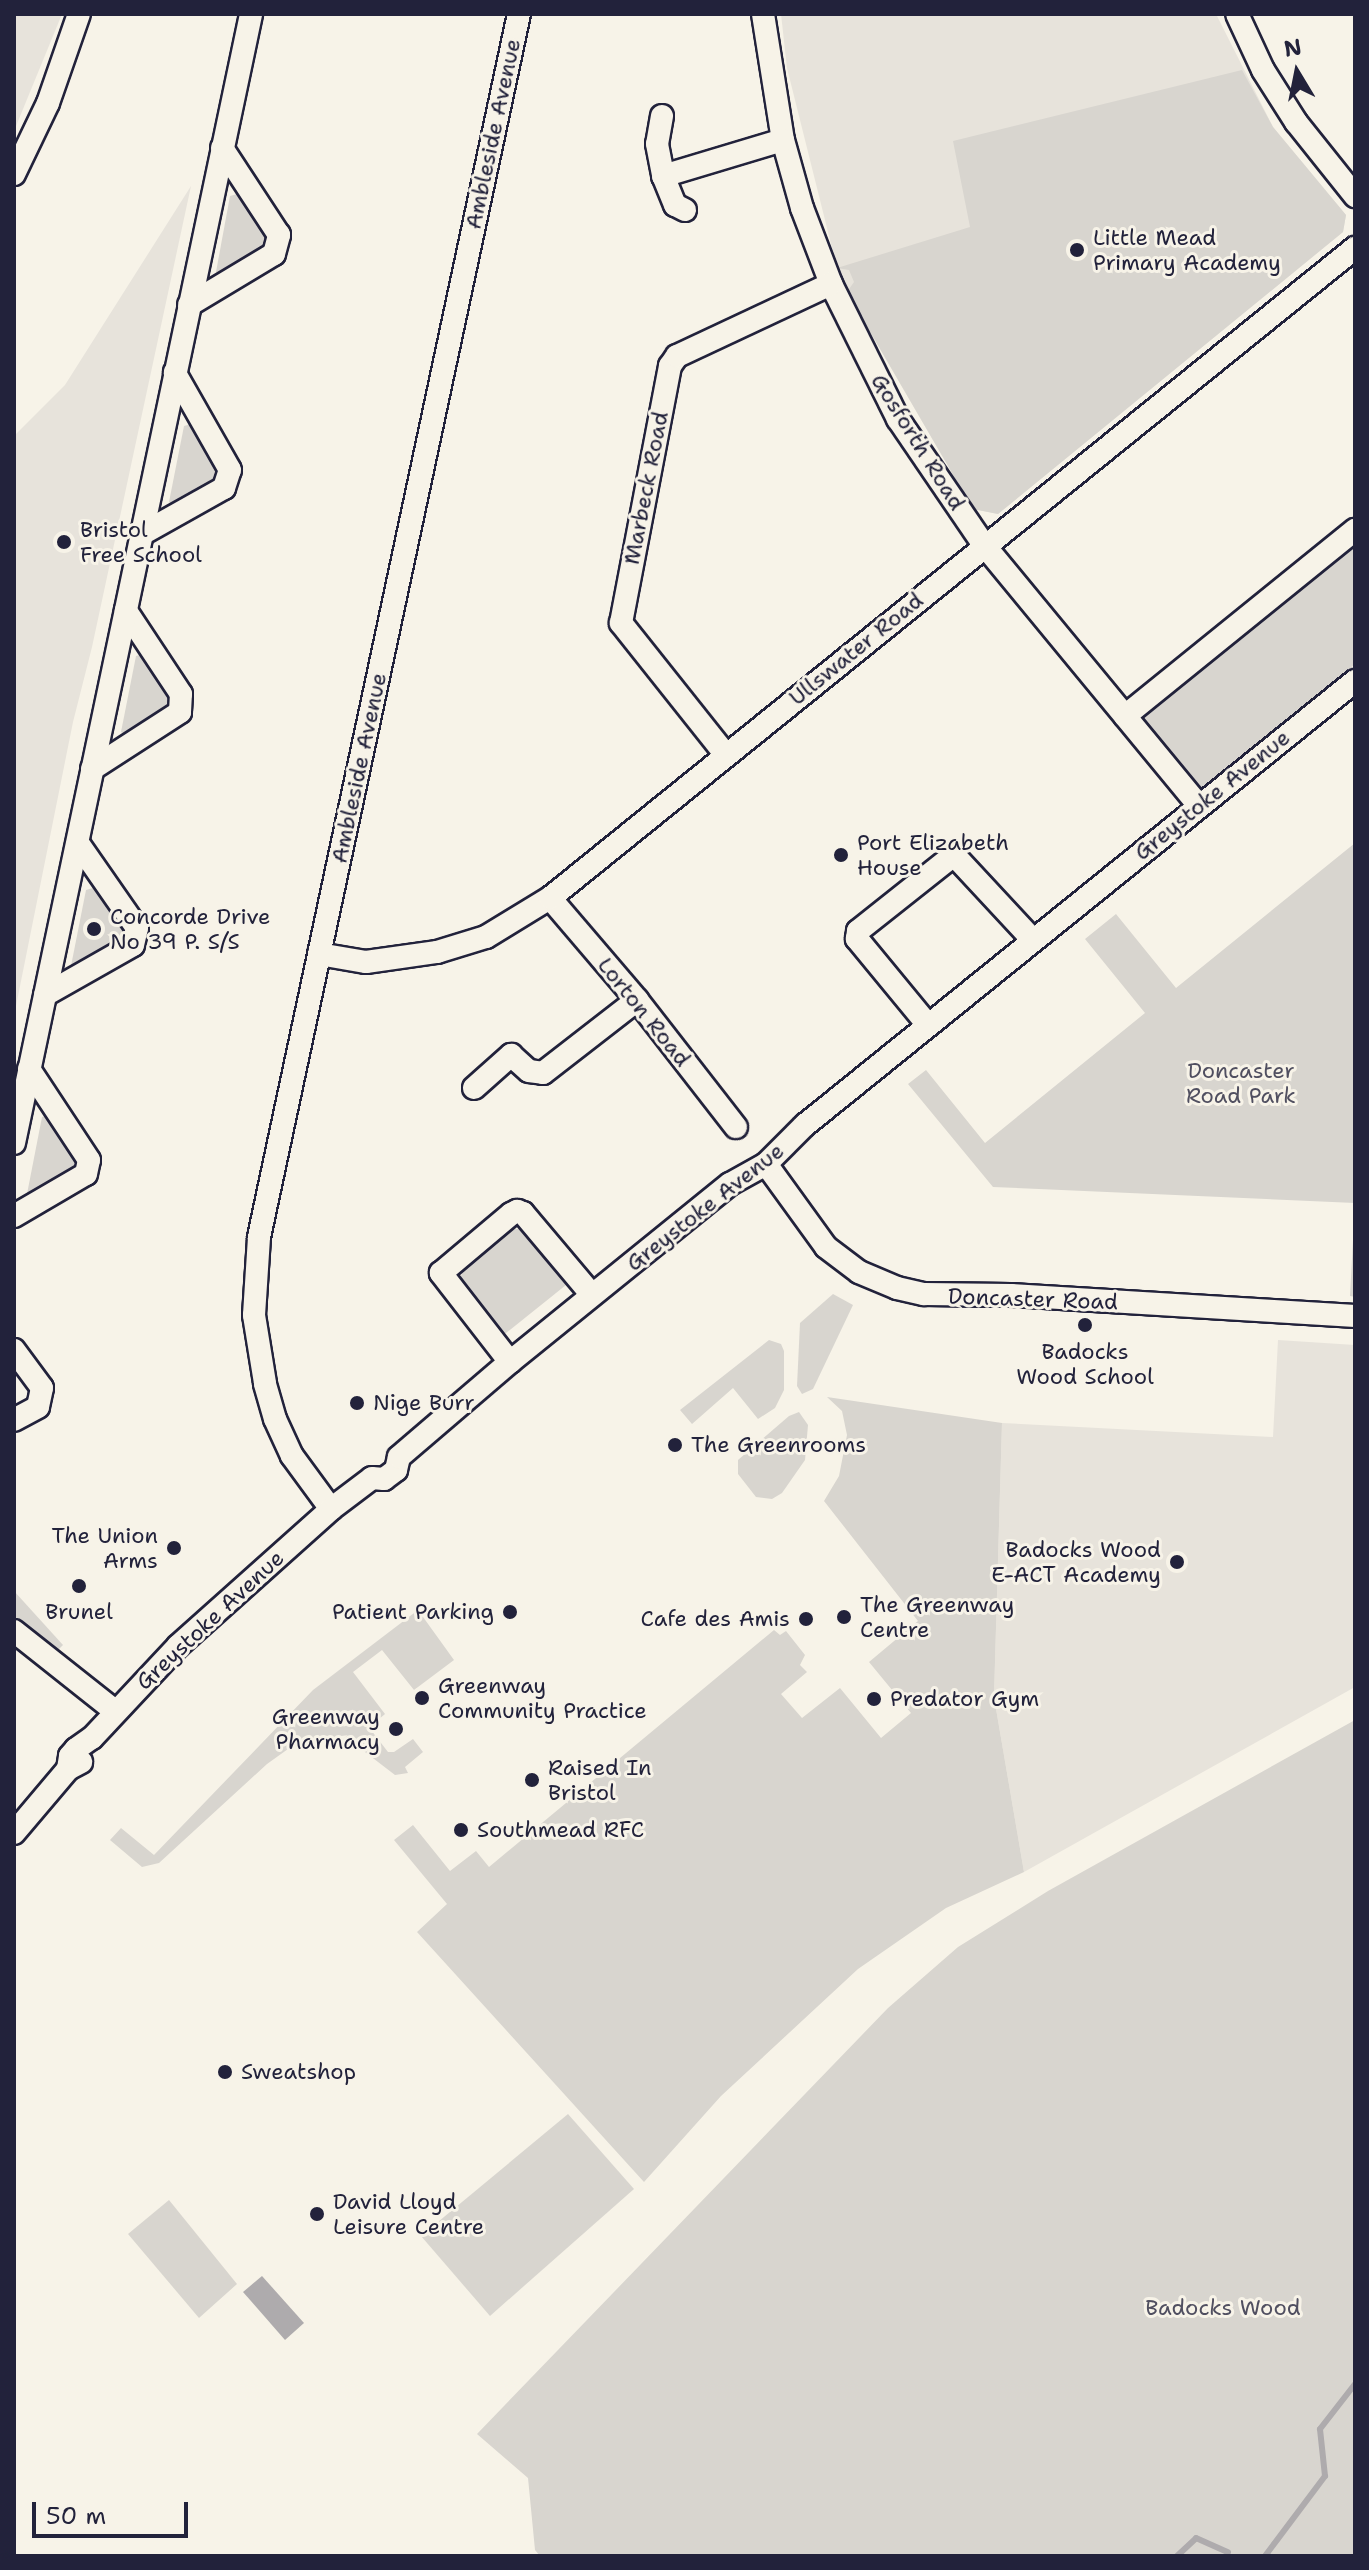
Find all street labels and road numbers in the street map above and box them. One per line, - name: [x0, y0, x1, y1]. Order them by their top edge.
- street label: Ambleside Avenue: [460, 36, 526, 232]
- street label: Gosforth Road: [865, 369, 971, 515]
- street label: Marbeck Road: [618, 409, 674, 567]
- street label: Ullswater Road: [784, 587, 928, 711]
- street label: Ambleside Avenue: [326, 670, 392, 866]
- street label: Greystoke Avenue: [1129, 724, 1295, 866]
- street label: Lorton Road: [592, 952, 696, 1072]
- street label: Greystoke Avenue: [621, 1137, 789, 1277]
- street label: Doncaster Road: [948, 1283, 1118, 1315]
- street label: Greystoke Avenue: [131, 1545, 289, 1695]

